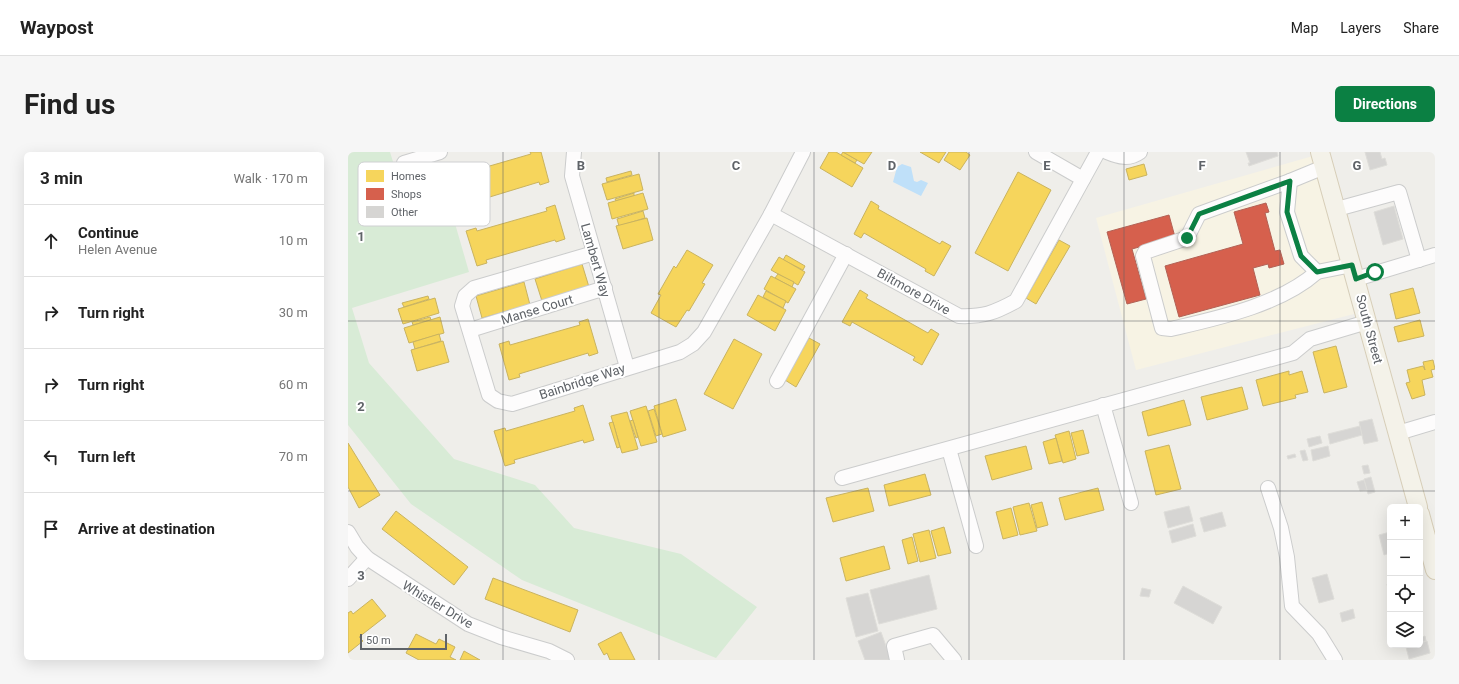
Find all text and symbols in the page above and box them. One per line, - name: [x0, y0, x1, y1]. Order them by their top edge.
- text: Waypost: [20, 16, 94, 39]
- text: Map: [1291, 20, 1318, 36]
- text: Layers: [1340, 20, 1381, 36]
- text: Share: [1403, 20, 1439, 36]
- button: Directions: [1335, 86, 1435, 122]
- text: Find us: [24, 88, 115, 121]
- text: B: [577, 158, 585, 173]
- text: C: [732, 158, 741, 173]
- text: D: [888, 158, 896, 173]
- text: E: [1043, 158, 1051, 173]
- text: F: [1198, 158, 1206, 173]
- text: G: [1353, 158, 1362, 173]
- legend: [358, 162, 490, 226]
- text: 3 min: [40, 168, 83, 188]
- text: Homes: [391, 170, 427, 183]
- text: Walk · 170 m: [233, 171, 308, 186]
- text: Shops: [391, 188, 422, 201]
- text: Other: [391, 206, 418, 219]
- street label: Lambert Way: [578, 221, 613, 299]
- text: Continue: [78, 224, 139, 242]
- text: 1: [357, 229, 365, 244]
- route end: [1178, 229, 1196, 247]
- icon: ahead: [40, 230, 62, 252]
- text: 10 m: [279, 233, 308, 248]
- text: Helen Avenue: [78, 242, 157, 257]
- route start: [1366, 263, 1384, 281]
- street label: Biltmore Drive: [875, 265, 953, 318]
- street label: Manse Court: [499, 291, 575, 328]
- street label: South Street: [1353, 293, 1386, 365]
- icon: right: [40, 302, 62, 324]
- text: Turn right: [78, 304, 144, 322]
- text: 30 m: [279, 305, 308, 320]
- street label: Bainbridge Way: [537, 361, 627, 402]
- icon: right: [40, 374, 62, 396]
- text: Turn right: [78, 376, 144, 394]
- text: 60 m: [279, 377, 308, 392]
- text: 2: [357, 399, 365, 414]
- icon: left: [40, 446, 62, 468]
- text: Turn left: [78, 448, 135, 466]
- text: 70 m: [279, 449, 308, 464]
- map controls: [1387, 504, 1423, 648]
- button: +: [1387, 504, 1423, 540]
- icon: arrive: [40, 518, 62, 540]
- text: Arrive at destination: [78, 520, 215, 538]
- button: −: [1387, 540, 1423, 576]
- text: 3: [357, 568, 365, 583]
- button: locate: [1387, 576, 1423, 612]
- street label: Whistler Drive: [400, 577, 476, 631]
- button: layers: [1387, 612, 1423, 648]
- scale bar: [360, 632, 447, 651]
- text: 50 m: [366, 634, 391, 647]

